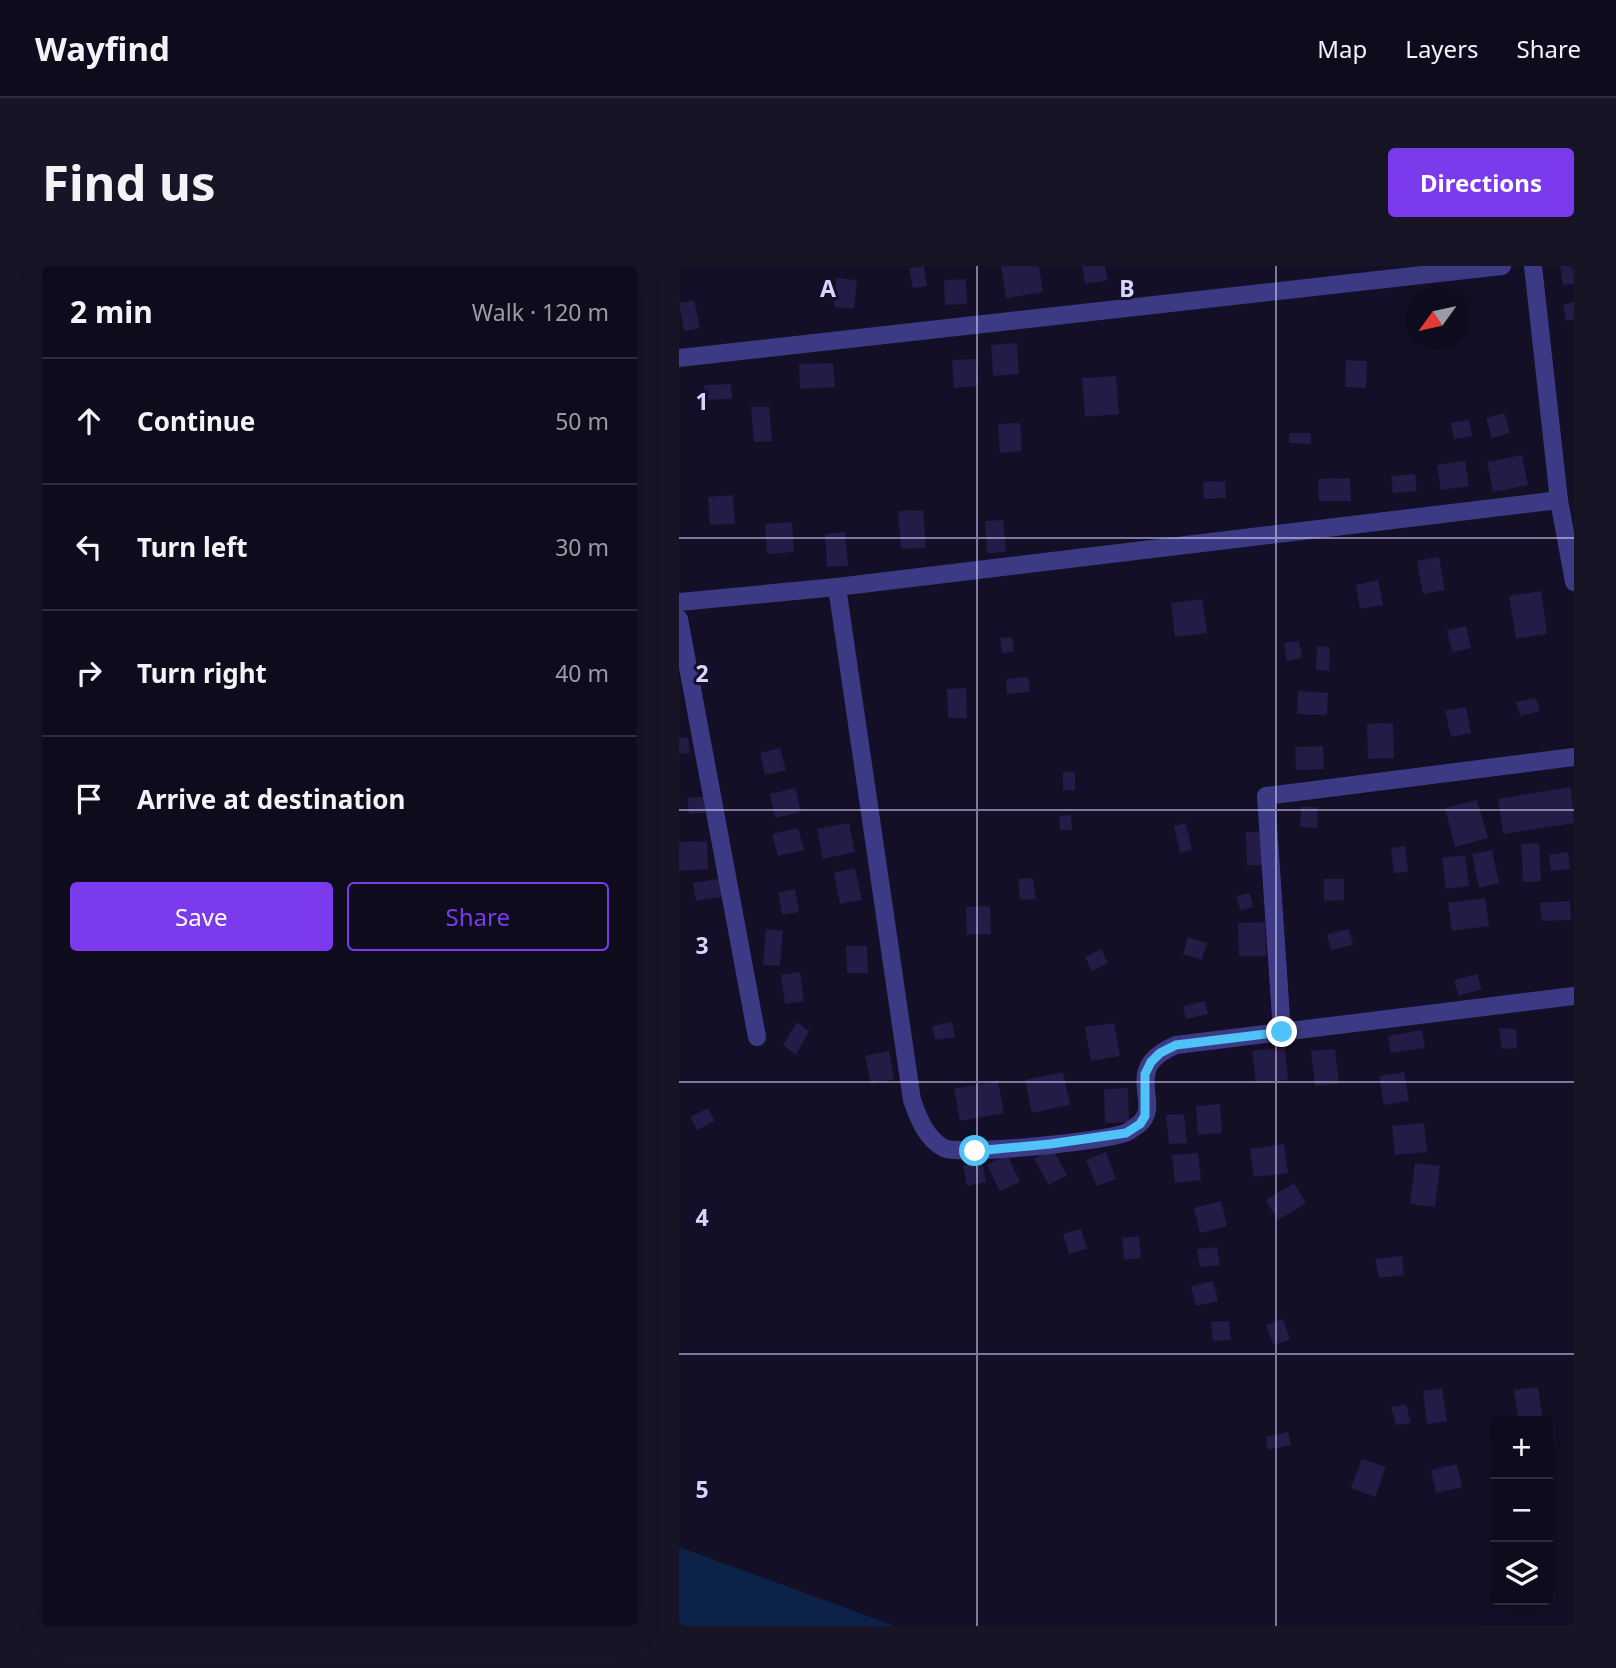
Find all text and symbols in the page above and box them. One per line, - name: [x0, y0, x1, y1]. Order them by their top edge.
- text: Wayfind: [35, 26, 170, 71]
- text: Map: [1317, 32, 1367, 65]
- text: Layers: [1405, 32, 1479, 65]
- text: Share: [1517, 32, 1581, 65]
- button: Directions: [1388, 148, 1574, 217]
- text: Find us: [42, 149, 216, 215]
- text: A: [820, 272, 836, 304]
- text: B: [1119, 272, 1135, 304]
- north arrow: [1406, 287, 1469, 350]
- text: 2 min: [70, 291, 153, 332]
- text: Walk · 120 m: [472, 296, 609, 328]
- text: 1: [695, 385, 709, 417]
- icon: ahead: [70, 402, 108, 440]
- text: Continue: [137, 403, 255, 439]
- text: 50 m: [555, 405, 609, 437]
- icon: left: [70, 528, 108, 566]
- text: Turn left: [137, 529, 248, 565]
- text: 30 m: [555, 531, 609, 563]
- icon: right: [70, 654, 108, 692]
- text: Turn right: [137, 655, 267, 691]
- text: 40 m: [555, 657, 609, 689]
- text: 2: [695, 657, 709, 689]
- icon: arrive: [70, 780, 108, 818]
- text: Arrive at destination: [137, 781, 406, 817]
- button: Save: [70, 882, 333, 951]
- button: Share: [347, 882, 609, 951]
- text: 3: [695, 929, 709, 961]
- route end: [1266, 1016, 1297, 1047]
- route start: [959, 1135, 990, 1166]
- text: 4: [695, 1201, 709, 1233]
- map controls: [1490, 1416, 1553, 1605]
- button: +: [1490, 1416, 1553, 1479]
- text: 5: [695, 1473, 709, 1505]
- button: −: [1490, 1479, 1553, 1542]
- button: layers: [1490, 1542, 1553, 1605]

